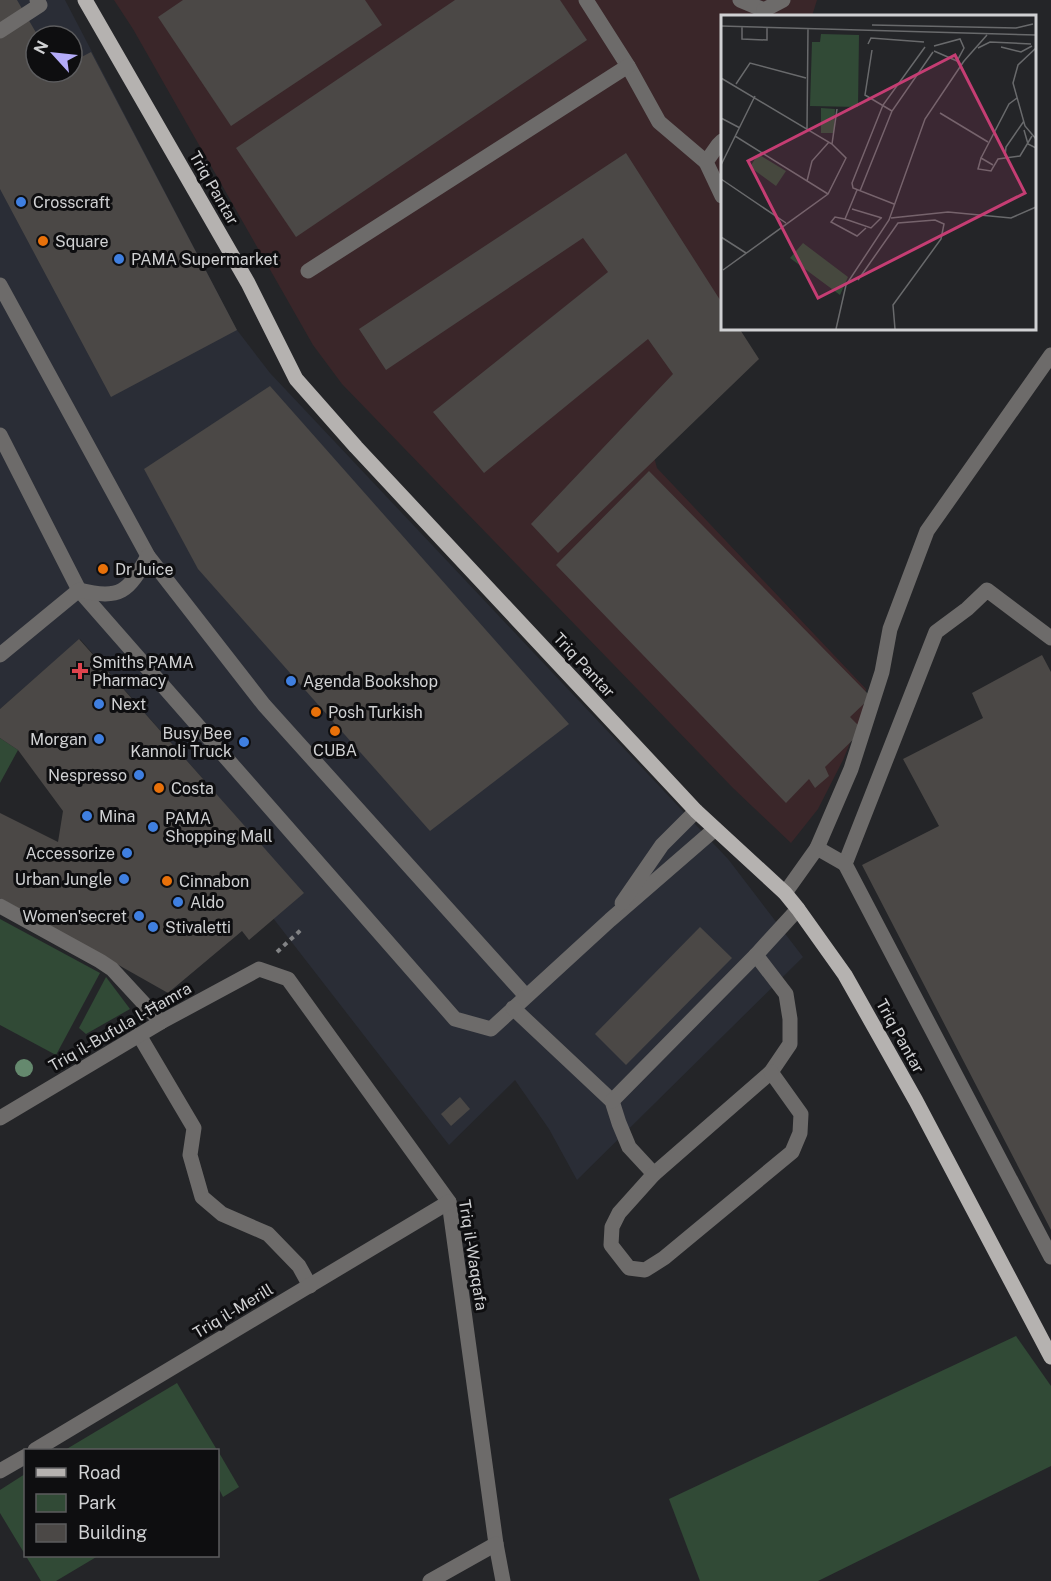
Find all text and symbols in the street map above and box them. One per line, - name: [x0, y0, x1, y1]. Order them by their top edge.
- inset map: [721, 15, 1036, 330]
- north arrow: [24, 24, 84, 84]
- text: N: [30, 38, 52, 57]
- street label: Triq Pantar: [185, 148, 243, 228]
- place label: Crosscraft: [33, 193, 111, 212]
- marker: Crosscraft: [14, 195, 28, 209]
- place label: Square: [55, 232, 109, 251]
- marker: Square: [36, 234, 50, 248]
- place label: PAMA Supermarket: [131, 250, 278, 269]
- marker: PAMA Supermarket: [112, 252, 126, 266]
- place label: Dr Juice: [115, 560, 174, 579]
- marker: Dr Juice: [96, 562, 110, 576]
- street label: Triq Pantar: [549, 629, 619, 701]
- place label: Smiths PAMA Pharmacy: [92, 653, 194, 690]
- marker: Smiths PAMA Pharmacy: [73, 664, 87, 678]
- place label: Agenda Bookshop: [303, 672, 438, 691]
- marker: Agenda Bookshop: [284, 674, 298, 688]
- place label: Next: [111, 695, 146, 714]
- marker: Next: [92, 697, 106, 711]
- place label: Posh Turkish: [328, 703, 423, 722]
- marker: Posh Turkish: [309, 705, 323, 719]
- place label: Busy Bee Kannoli Truck: [130, 724, 232, 761]
- marker: CUBA: [328, 724, 342, 738]
- place label: Morgan: [30, 730, 87, 749]
- marker: Morgan: [92, 732, 106, 746]
- marker: Busy Bee Kannoli Truck: [237, 735, 251, 749]
- place label: CUBA: [313, 741, 357, 760]
- place label: Nespresso: [48, 766, 127, 785]
- marker: Nespresso: [132, 768, 146, 782]
- place label: Costa: [171, 779, 214, 798]
- marker: Costa: [152, 781, 166, 795]
- place label: Mina: [99, 807, 135, 826]
- marker: Mina: [80, 809, 94, 823]
- place label: PAMA Shopping Mall: [165, 809, 273, 846]
- marker: PAMA Shopping Mall: [146, 820, 160, 834]
- place label: Accessorize: [25, 844, 115, 863]
- marker: Accessorize: [120, 846, 134, 860]
- place label: Urban Jungle: [15, 870, 112, 889]
- marker: Urban Jungle: [117, 872, 131, 886]
- place label: Cinnabon: [179, 872, 249, 891]
- marker: Cinnabon: [160, 874, 174, 888]
- place label: Aldo: [190, 893, 224, 912]
- marker: Aldo: [171, 895, 185, 909]
- place label: Women'secret: [23, 907, 127, 926]
- marker: Women'secret: [132, 909, 146, 923]
- place label: Stivaletti: [165, 918, 231, 937]
- marker: Stivaletti: [146, 920, 160, 934]
- street label: Triq il-Bufula l-Ħamra: [45, 978, 195, 1076]
- street label: Triq Pantar: [872, 996, 928, 1076]
- street label: Triq il-Waqqafa: [455, 1198, 491, 1312]
- street label: Triq il-Merill: [189, 1280, 277, 1342]
- legend: [24, 1449, 219, 1557]
- text: Road: [78, 1462, 121, 1483]
- text: Park: [78, 1492, 116, 1513]
- text: Building: [78, 1522, 147, 1543]

